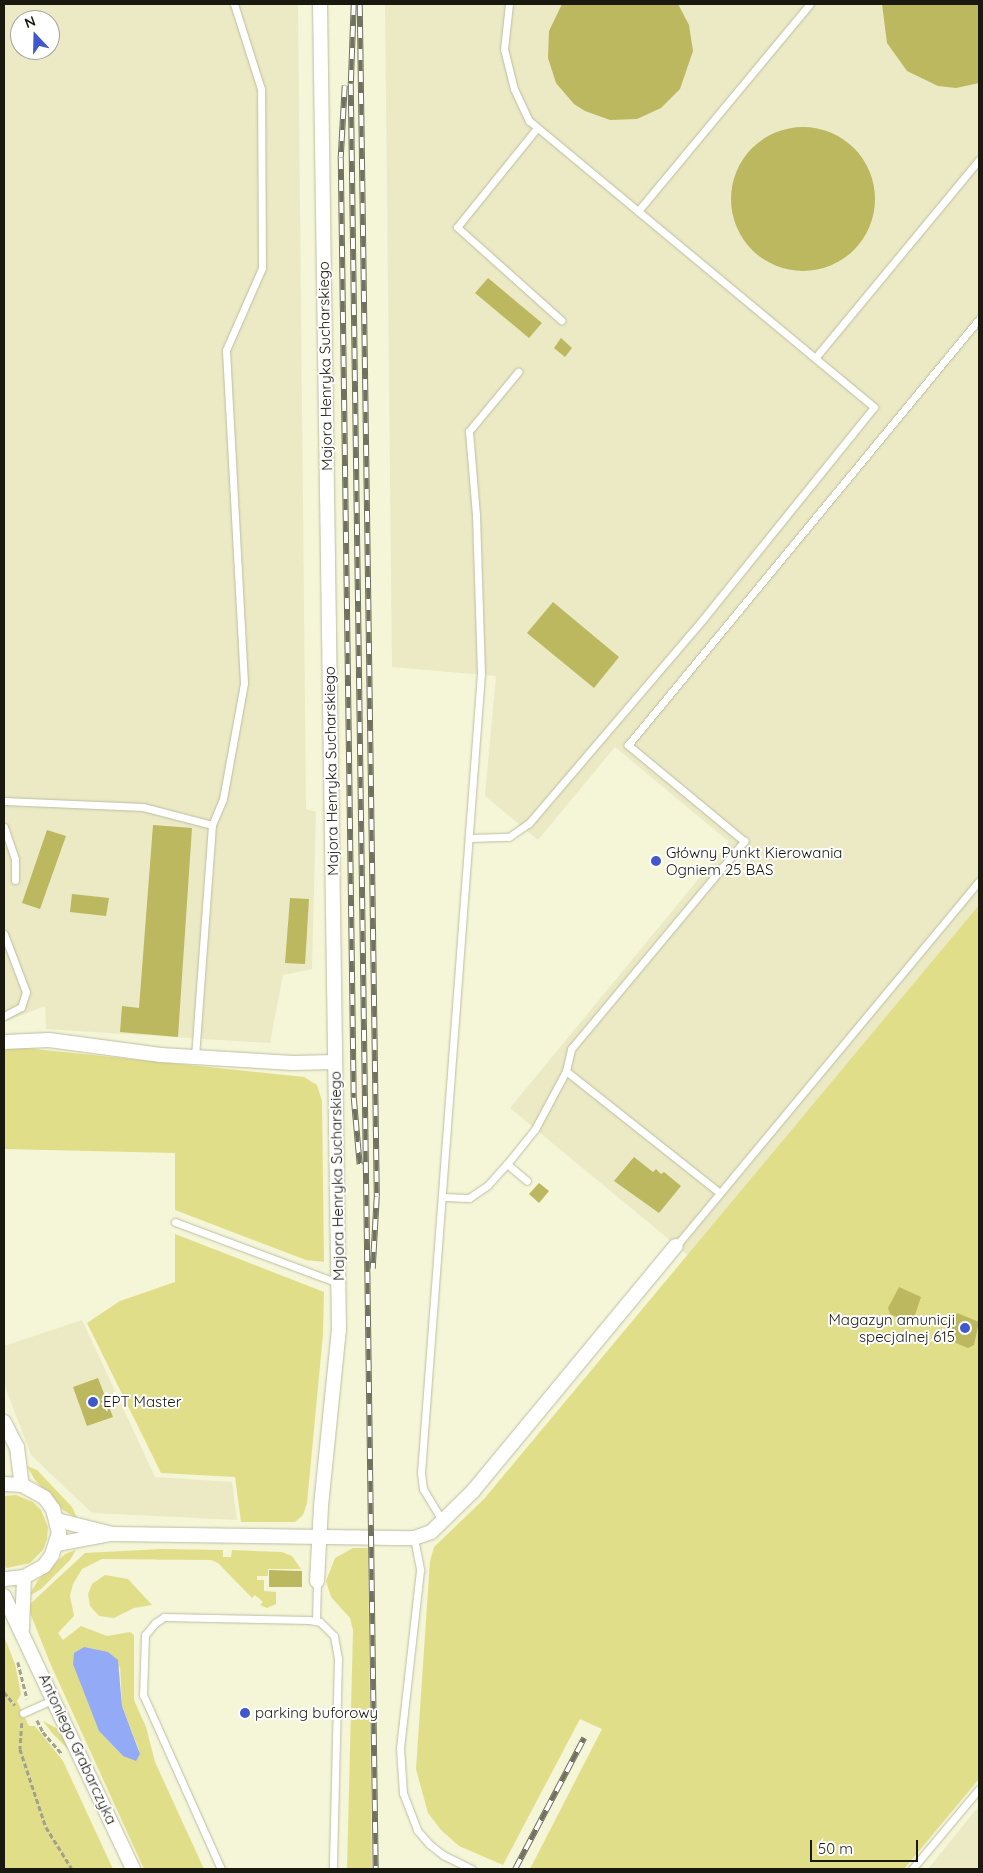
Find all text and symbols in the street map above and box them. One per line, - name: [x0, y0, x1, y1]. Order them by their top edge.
- north arrow: [10, 10, 60, 60]
- text: N: [22, 12, 38, 32]
- street label: Majora Henryka Sucharskiego: [314, 261, 336, 471]
- street label: Majora Henryka Sucharskiego: [320, 666, 342, 876]
- place label: Główny Punkt Kierowania Ogniem 25 BAS: [666, 843, 842, 878]
- marker: Główny Punkt Kierowania Ogniem 25 BAS: [650, 855, 662, 867]
- street label: Majora Henryka Sucharskiego: [326, 1071, 348, 1281]
- place label: Magazyn amunicji specjalnej 615: [828, 1310, 955, 1345]
- marker: Magazyn amunicji specjalnej 615: [959, 1322, 971, 1334]
- place label: EPT Master: [103, 1393, 181, 1411]
- marker: EPT Master: [87, 1396, 99, 1408]
- street label: Antoniego Grabarczyka: [35, 1671, 121, 1827]
- place label: parking buforowy: [255, 1704, 378, 1722]
- marker: parking buforowy: [239, 1707, 251, 1719]
- scale bar: [813, 1830, 920, 1862]
- text: 50 m: [818, 1839, 853, 1858]

